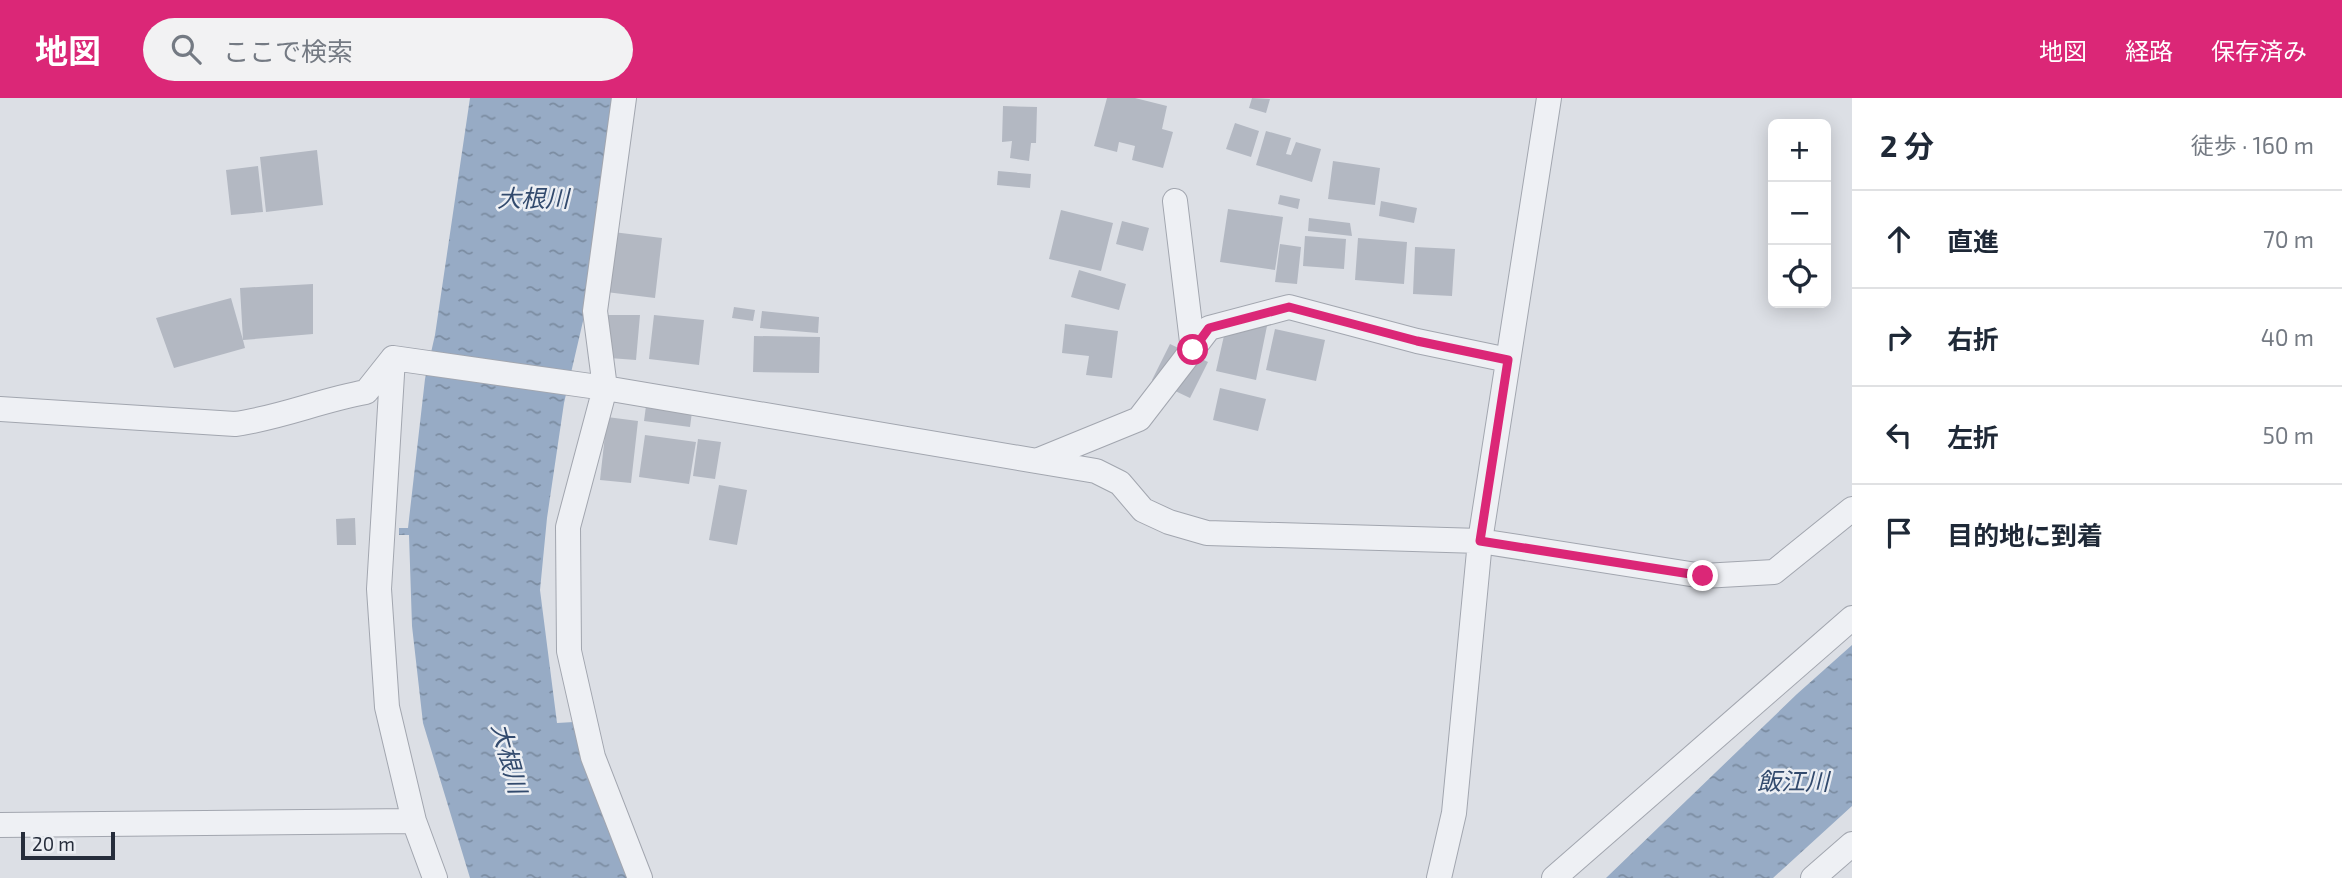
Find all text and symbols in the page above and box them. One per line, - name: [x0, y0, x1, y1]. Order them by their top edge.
- search box: [143, 18, 633, 81]
- text: 地図: [35, 30, 101, 70]
- icon: search: [167, 30, 205, 68]
- text: ここで検索: [223, 35, 353, 66]
- text: 地図: [2039, 36, 2087, 65]
- text: 経路: [2125, 36, 2173, 65]
- text: 保存済み: [2211, 36, 2307, 65]
- map controls: [1768, 119, 1831, 308]
- button: +: [1768, 119, 1831, 182]
- text: 2 分: [1880, 127, 1934, 163]
- text: 徒歩 · 160 m: [2191, 131, 2314, 159]
- button: −: [1768, 182, 1831, 245]
- water label: 大根川: [497, 183, 572, 212]
- icon: ahead: [1880, 220, 1918, 258]
- text: 直進: [1947, 225, 1999, 256]
- text: 70 m: [2263, 225, 2314, 253]
- button: locate: [1768, 245, 1831, 308]
- icon: right: [1880, 318, 1918, 356]
- text: 右折: [1947, 323, 1999, 354]
- text: 40 m: [2261, 323, 2314, 351]
- route start: [1177, 334, 1208, 365]
- icon: left: [1880, 416, 1918, 454]
- text: 左折: [1947, 421, 1999, 452]
- text: 50 m: [2263, 421, 2314, 449]
- icon: arrive: [1880, 514, 1918, 552]
- text: 目的地に到着: [1947, 519, 2103, 550]
- route end: [1687, 560, 1718, 591]
- water label: 大根川: [487, 719, 534, 799]
- water label: 飯江川: [1757, 766, 1832, 795]
- scale bar: [21, 829, 116, 861]
- text: 20 m: [32, 832, 75, 855]

